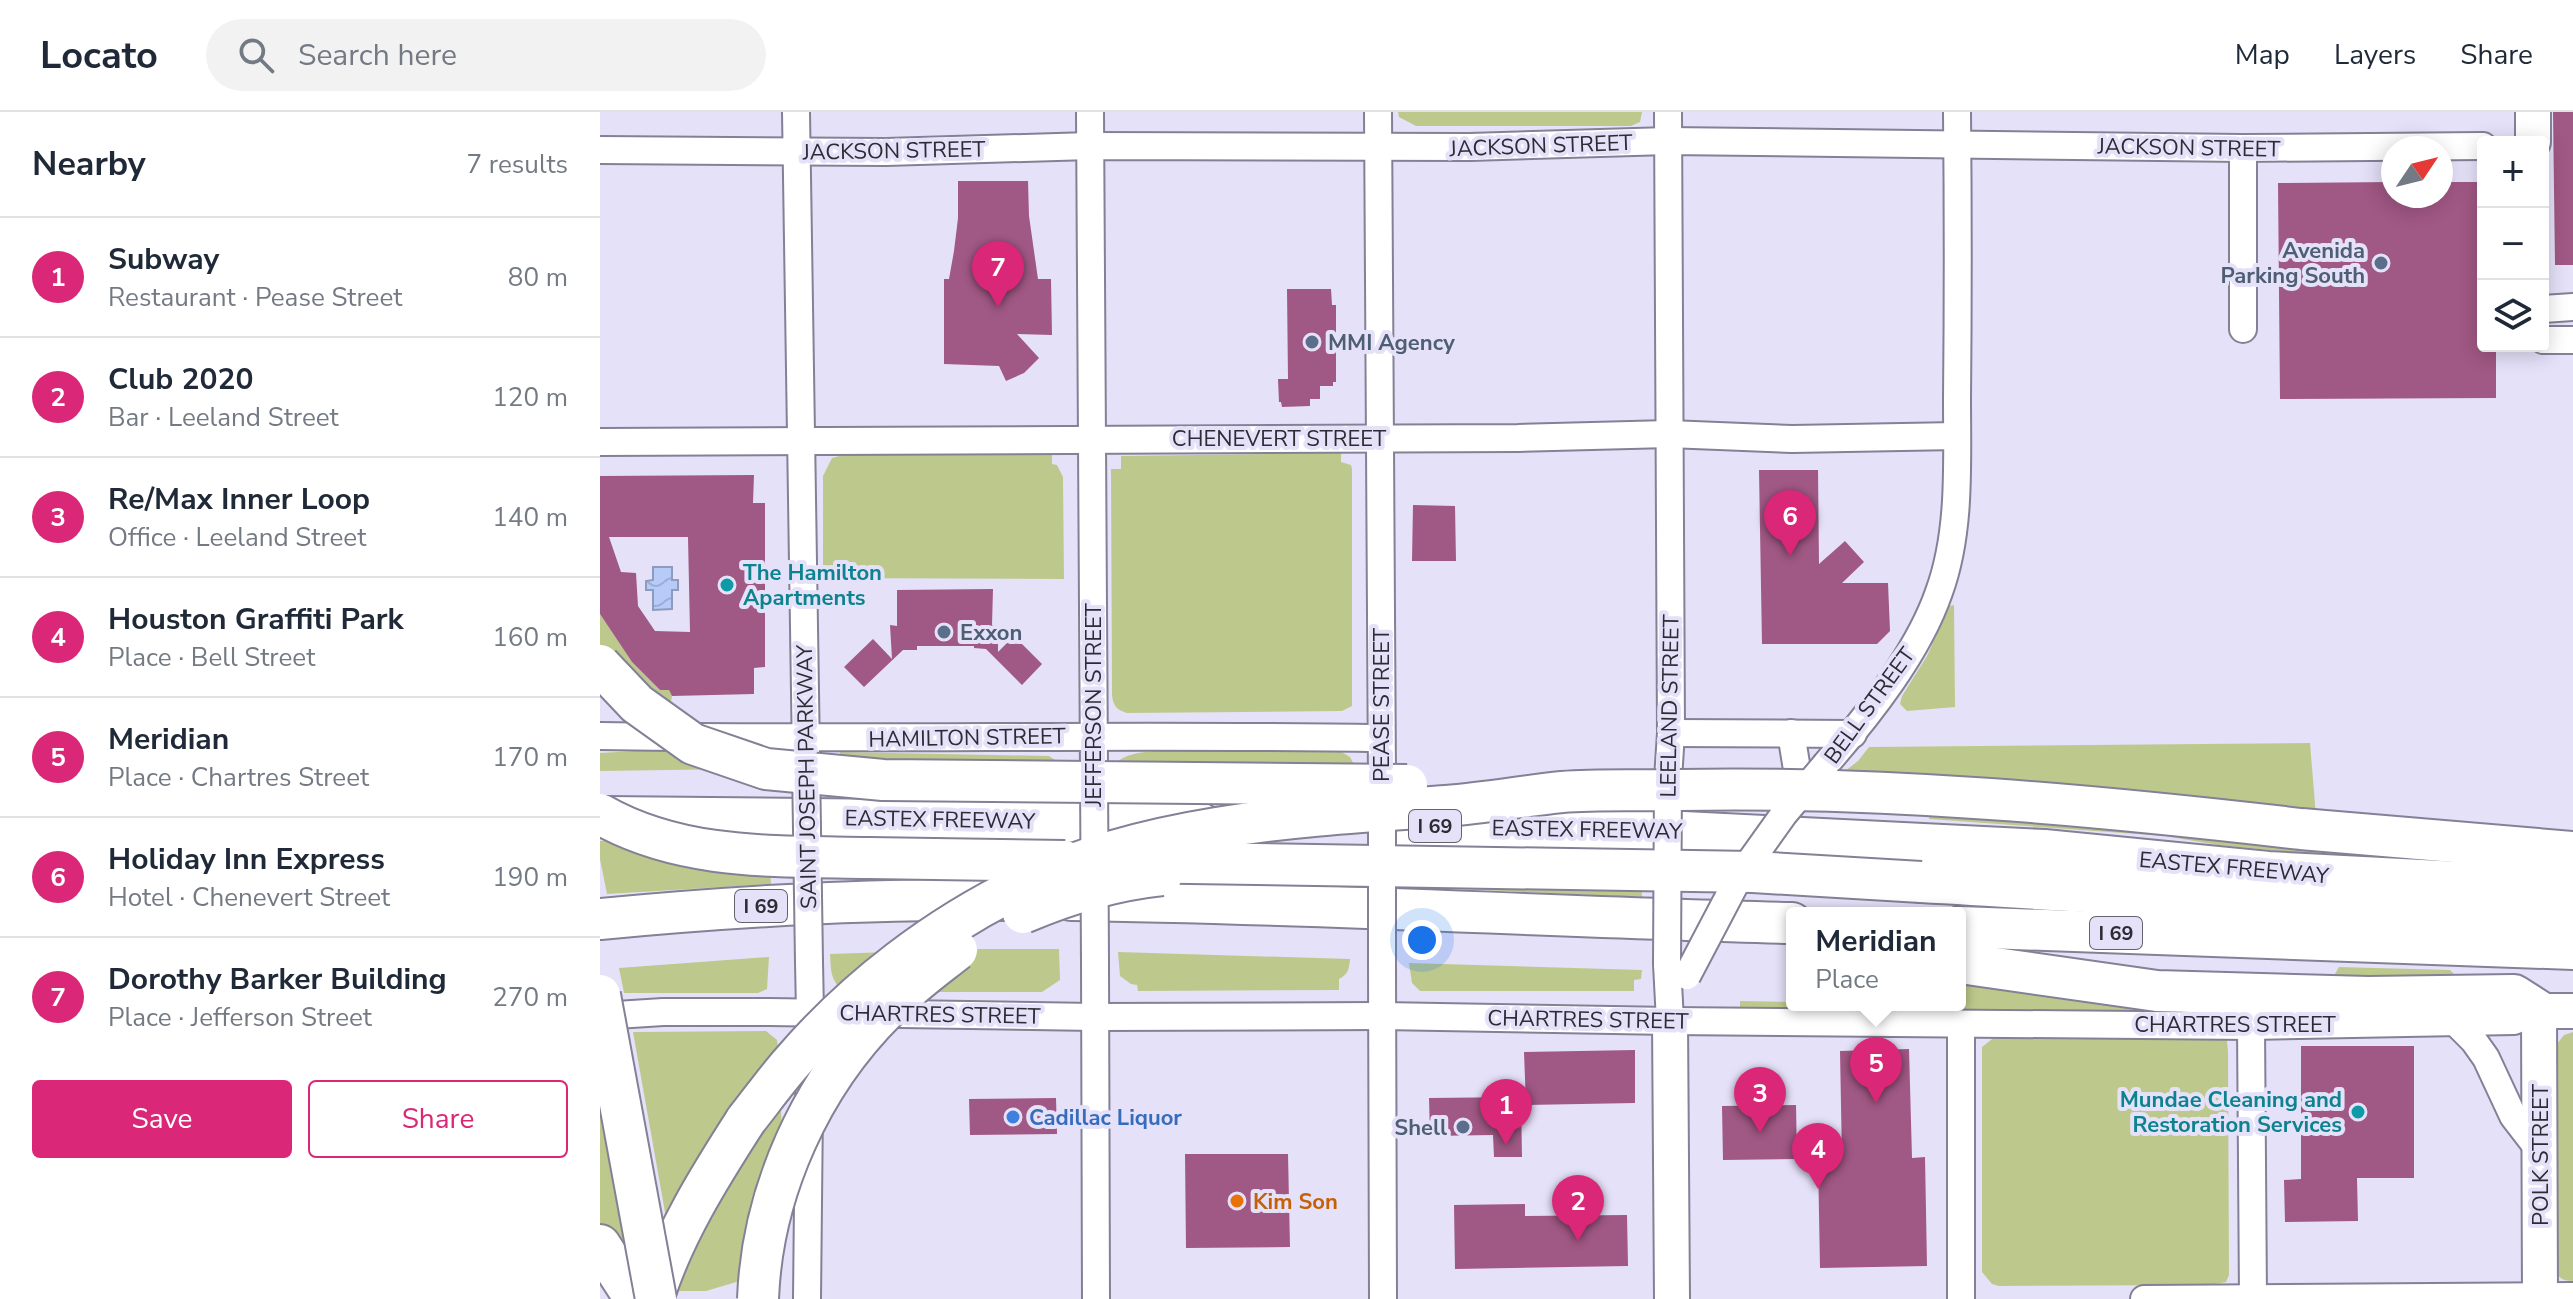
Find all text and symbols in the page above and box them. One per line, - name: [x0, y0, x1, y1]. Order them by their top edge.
- search box: [206, 19, 766, 91]
- text: Locato: [40, 30, 158, 81]
- icon: search: [234, 33, 278, 77]
- text: Search here: [298, 35, 457, 76]
- text: Map: [2235, 36, 2290, 74]
- text: Layers: [2334, 36, 2416, 74]
- text: Share: [2460, 36, 2533, 74]
- street label: JACKSON STREET: [1448, 128, 1634, 164]
- street label: JACKSON STREET: [2096, 131, 2281, 165]
- street label: JACKSON STREET: [801, 134, 987, 168]
- north arrow: [2381, 136, 2453, 208]
- map controls: [2477, 136, 2549, 352]
- button: +: [2477, 136, 2549, 208]
- text: Nearby: [32, 141, 146, 187]
- text: 7 results: [467, 147, 568, 182]
- button: −: [2477, 208, 2549, 280]
- place label: Avenida Parking South: [2220, 236, 2365, 291]
- text: Subway: [108, 239, 219, 280]
- pin: 7: [972, 241, 1024, 307]
- marker: Avenida Parking South: [2372, 254, 2390, 272]
- text: 1: [50, 260, 66, 295]
- text: 80 m: [508, 260, 568, 295]
- text: Restaurant · Pease Street: [108, 280, 402, 315]
- button: layers: [2477, 280, 2549, 352]
- place label: MMI Agency: [1328, 328, 1455, 358]
- marker: MMI Agency: [1303, 333, 1321, 351]
- text: Club 2020: [108, 359, 253, 400]
- text: 2: [50, 380, 66, 415]
- text: 120 m: [492, 380, 568, 415]
- text: Bar · Leeland Street: [108, 400, 339, 435]
- street label: CHENEVERT STREET: [1172, 424, 1387, 454]
- text: Re/Max Inner Loop: [108, 479, 370, 520]
- pin: 6: [1764, 490, 1816, 556]
- text: 3: [50, 500, 66, 535]
- text: 140 m: [492, 500, 568, 535]
- text: Office · Leeland Street: [108, 520, 366, 555]
- place label: The Hamilton Apartments: [743, 558, 882, 613]
- marker: The Hamilton Apartments: [718, 576, 736, 594]
- text: Houston Graffiti Park: [108, 599, 404, 640]
- street label: JEFFERSON STREET: [1079, 602, 1109, 808]
- street label: LEELAND STREET: [1653, 613, 1687, 798]
- place label: Exxon: [960, 618, 1022, 648]
- text: 4: [50, 620, 66, 655]
- text: 160 m: [492, 620, 568, 655]
- marker: Exxon: [935, 623, 953, 641]
- street label: PEASE STREET: [1367, 627, 1397, 782]
- text: Place · Bell Street: [108, 640, 315, 675]
- street label: BELL STREET: [1817, 641, 1923, 770]
- street label: SAINT JOSEPH PARKWAY: [790, 644, 824, 909]
- text: Meridian: [108, 719, 229, 760]
- street label: HAMILTON STREET: [868, 721, 1067, 755]
- text: 5: [50, 740, 66, 775]
- text: 170 m: [492, 740, 568, 775]
- text: Place · Chartres Street: [108, 760, 369, 795]
- street label: EASTEX FREEWAY: [844, 803, 1036, 837]
- road number: I 69: [1409, 810, 1461, 842]
- street label: EASTEX FREEWAY: [1491, 813, 1683, 847]
- text: Holiday Inn Express: [108, 839, 385, 880]
- street label: EASTEX FREEWAY: [2138, 845, 2331, 891]
- text: 6: [50, 860, 66, 895]
- text: 190 m: [492, 860, 568, 895]
- text: Hotel · Chenevert Street: [108, 880, 390, 915]
- road number: I 69: [735, 890, 787, 922]
- popup: [1786, 907, 1966, 1011]
- road number: I 69: [2090, 917, 2142, 949]
- your location: [1402, 920, 1442, 960]
- text: Meridian: [1815, 921, 1937, 962]
- text: Dorothy Barker Building: [108, 959, 447, 1000]
- text: Place: [1815, 962, 1879, 997]
- text: 7: [50, 980, 66, 1015]
- text: 270 m: [492, 980, 568, 1015]
- street label: CHARTRES STREET: [839, 998, 1042, 1032]
- text: Place · Jefferson Street: [108, 1000, 372, 1035]
- street label: CHARTRES STREET: [1487, 1003, 1690, 1037]
- street label: CHARTRES STREET: [2134, 1010, 2336, 1040]
- pin: 5: [1850, 1037, 1902, 1103]
- pin: 3: [1734, 1067, 1786, 1133]
- pin: 1: [1480, 1079, 1532, 1145]
- button: Save: [32, 1080, 292, 1158]
- button: Share: [308, 1080, 568, 1158]
- street label: POLK STREET: [2526, 1083, 2556, 1226]
- place label: Mundae Cleaning and Restoration Services: [2120, 1085, 2342, 1140]
- place label: Cadillac Liquor: [1029, 1103, 1182, 1133]
- marker: Mundae Cleaning and Restoration Services: [2349, 1103, 2367, 1121]
- marker: Cadillac Liquor: [1004, 1108, 1022, 1126]
- place label: Shell: [1394, 1113, 1447, 1143]
- marker: Shell: [1454, 1118, 1472, 1136]
- pin: 4: [1792, 1123, 1844, 1189]
- pin: 2: [1552, 1175, 1604, 1241]
- place label: Kim Son: [1253, 1187, 1338, 1217]
- marker: Kim Son: [1228, 1192, 1246, 1210]

